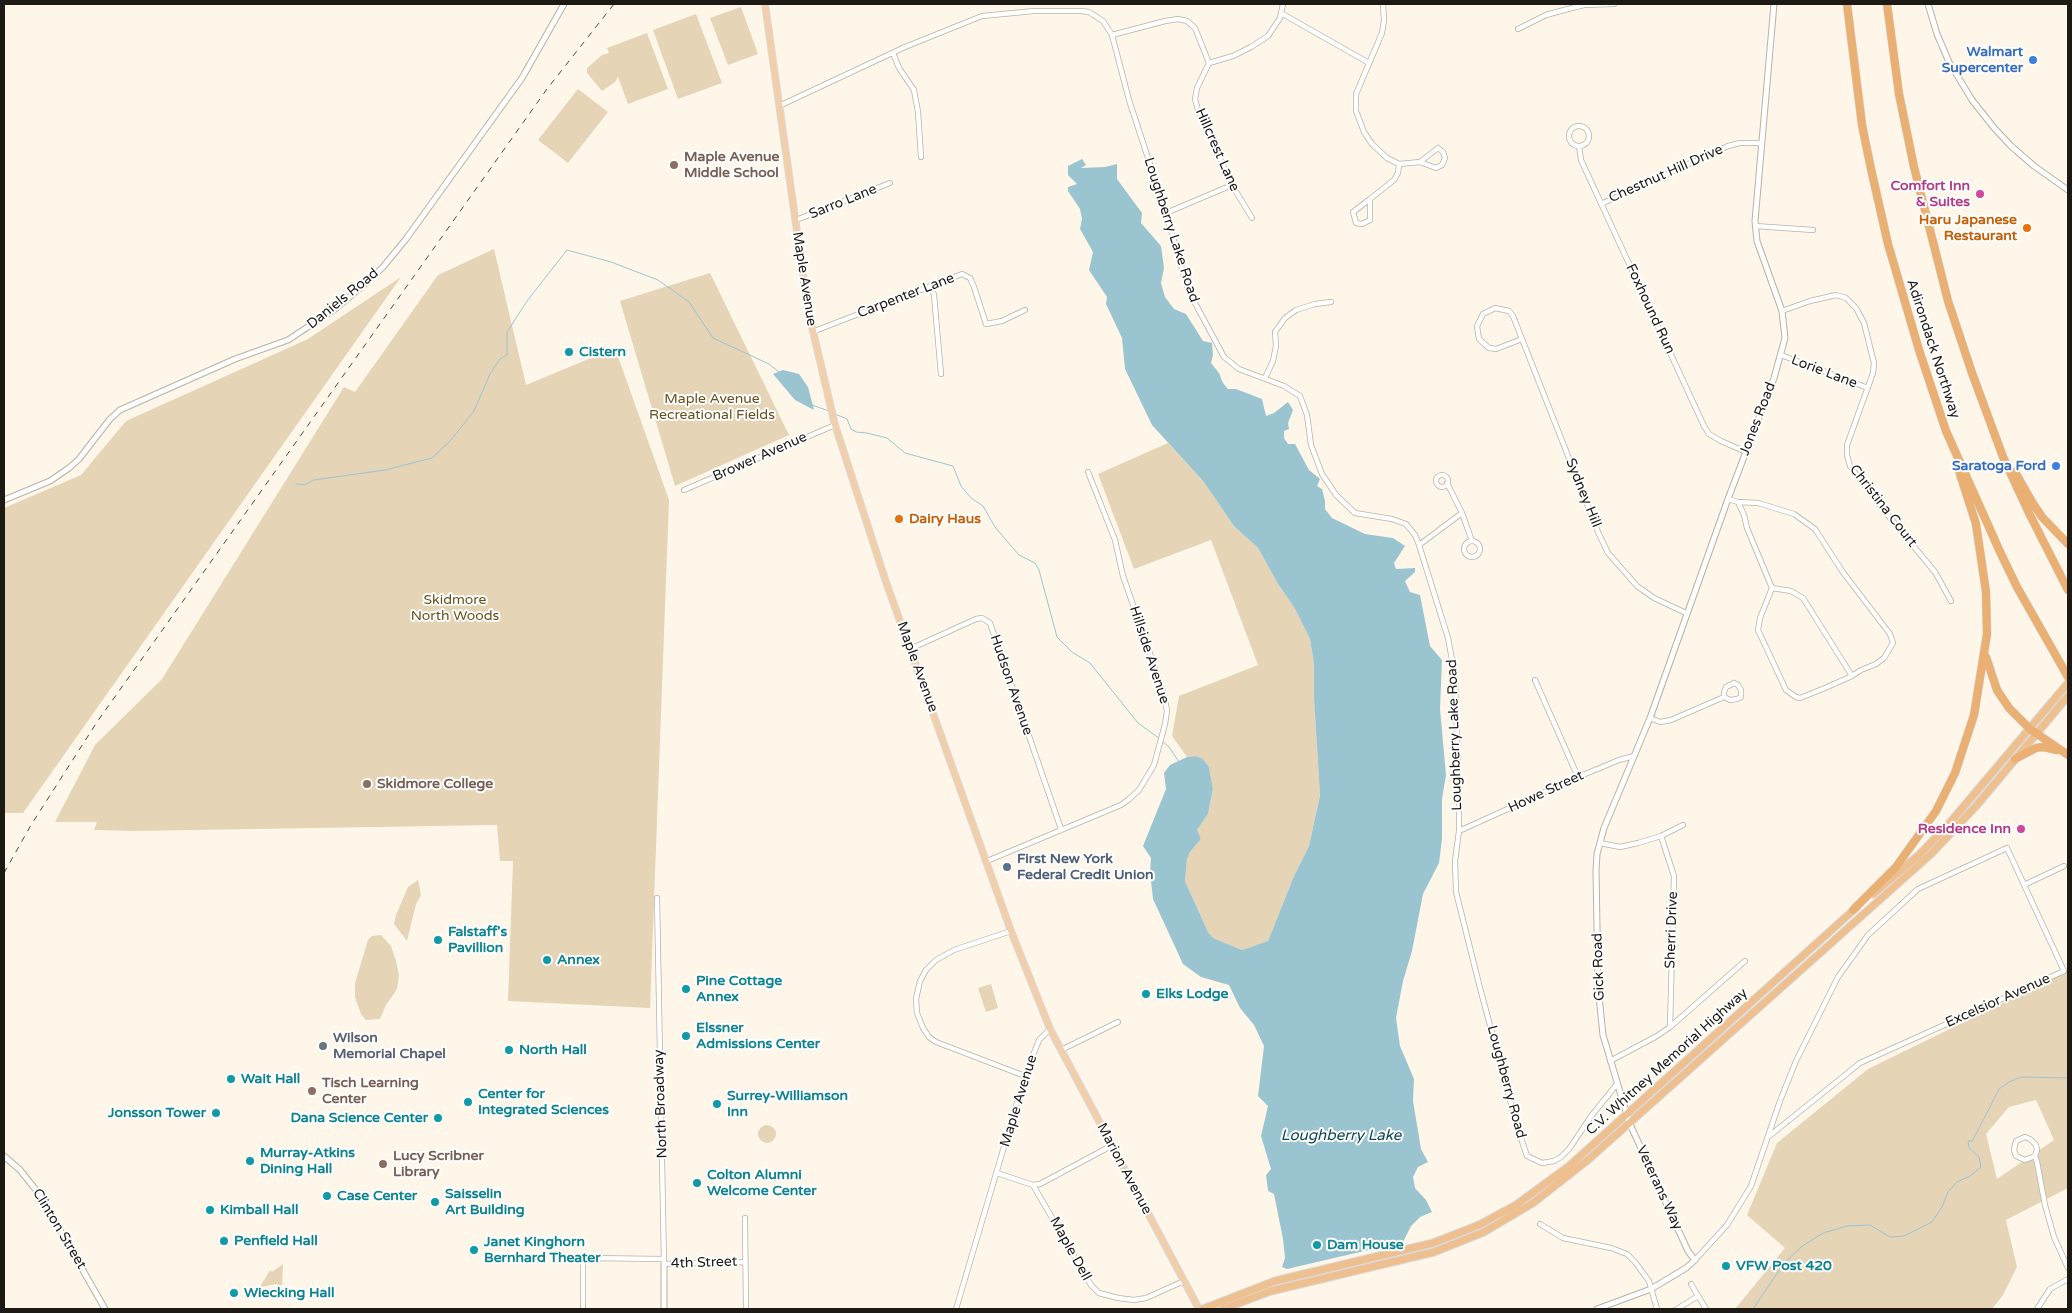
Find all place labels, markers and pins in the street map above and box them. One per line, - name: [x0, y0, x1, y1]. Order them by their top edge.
- place label: Walmart Supercenter: [1942, 44, 2023, 76]
- marker: Walmart Supercenter: [2027, 54, 2039, 66]
- place label: Maple Avenue Middle School: [684, 149, 779, 182]
- marker: Maple Avenue Middle School: [668, 159, 680, 171]
- place label: Comfort Inn & Suites: [1891, 178, 1970, 210]
- marker: Comfort Inn & Suites: [1974, 188, 1986, 200]
- place label: Haru Japanese Restaurant: [1919, 212, 2017, 244]
- marker: Haru Japanese Restaurant: [2021, 222, 2033, 234]
- place label: Cistern: [579, 344, 626, 360]
- marker: Cistern: [563, 346, 575, 358]
- place label: Saratoga Ford: [1952, 458, 2046, 474]
- marker: Saratoga Ford: [2050, 460, 2062, 472]
- place label: Dairy Haus: [909, 511, 981, 527]
- marker: Dairy Haus: [893, 513, 905, 525]
- place label: Skidmore College: [377, 776, 493, 792]
- marker: Skidmore College: [361, 778, 373, 790]
- place label: Residence Inn: [1918, 821, 2011, 837]
- marker: Residence Inn: [2015, 823, 2027, 835]
- place label: First New York Federal Credit Union: [1017, 851, 1153, 884]
- marker: First New York Federal Credit Union: [1001, 861, 1013, 873]
- place label: Falstaff's Pavillion: [448, 924, 507, 956]
- marker: Falstaff's Pavillion: [432, 934, 444, 946]
- place label: Annex: [557, 952, 600, 968]
- marker: Annex: [541, 954, 553, 966]
- place label: Pine Cottage Annex: [696, 973, 782, 1006]
- marker: Pine Cottage Annex: [680, 983, 692, 995]
- place label: Elks Lodge: [1156, 986, 1229, 1002]
- marker: Elks Lodge: [1140, 988, 1152, 1000]
- place label: Elssner Admissions Center: [696, 1020, 820, 1052]
- place label: Wilson Memorial Chapel: [333, 1030, 446, 1062]
- marker: Elssner Admissions Center: [680, 1030, 692, 1042]
- marker: Wilson Memorial Chapel: [317, 1040, 329, 1052]
- place label: North Hall: [519, 1042, 587, 1058]
- marker: North Hall: [503, 1044, 515, 1056]
- place label: Wait Hall: [241, 1071, 300, 1087]
- marker: Wait Hall: [225, 1073, 237, 1085]
- place label: Tisch Learning Center: [322, 1075, 419, 1108]
- marker: Tisch Learning Center: [306, 1085, 318, 1097]
- place label: Center for Integrated Sciences: [478, 1086, 609, 1118]
- place label: Surrey-Williamson Inn: [727, 1088, 848, 1120]
- marker: Center for Integrated Sciences: [462, 1096, 474, 1108]
- marker: Surrey-Williamson Inn: [711, 1098, 723, 1110]
- place label: Jonsson Tower: [108, 1105, 206, 1121]
- marker: Jonsson Tower: [210, 1107, 222, 1119]
- place label: Dana Science Center: [290, 1110, 428, 1126]
- marker: Dana Science Center: [432, 1112, 444, 1124]
- place label: Murray-Atkins Dining Hall: [260, 1145, 355, 1178]
- place label: Lucy Scribner Library: [393, 1148, 484, 1180]
- marker: Murray-Atkins Dining Hall: [244, 1155, 256, 1167]
- marker: Lucy Scribner Library: [377, 1158, 389, 1170]
- place label: Colton Alumni Welcome Center: [707, 1167, 817, 1200]
- marker: Colton Alumni Welcome Center: [691, 1177, 703, 1189]
- place label: Saisselin Art Building: [445, 1186, 524, 1218]
- place label: Case Center: [337, 1188, 417, 1204]
- marker: Case Center: [321, 1190, 333, 1202]
- marker: Saisselin Art Building: [429, 1196, 441, 1208]
- place label: Kimball Hall: [220, 1202, 298, 1218]
- marker: Kimball Hall: [204, 1204, 216, 1216]
- place label: Penfield Hall: [234, 1233, 318, 1249]
- place label: Janet Kinghorn Bernhard Theater: [484, 1234, 601, 1266]
- marker: Penfield Hall: [218, 1235, 230, 1247]
- place label: Dam House: [1327, 1237, 1404, 1253]
- marker: Dam House: [1311, 1239, 1323, 1251]
- marker: Janet Kinghorn Bernhard Theater: [468, 1244, 480, 1256]
- place label: VFW Post 420: [1736, 1258, 1832, 1274]
- marker: VFW Post 420: [1720, 1260, 1732, 1272]
- place label: Wiecking Hall: [244, 1285, 334, 1301]
- marker: Wiecking Hall: [228, 1287, 240, 1299]

